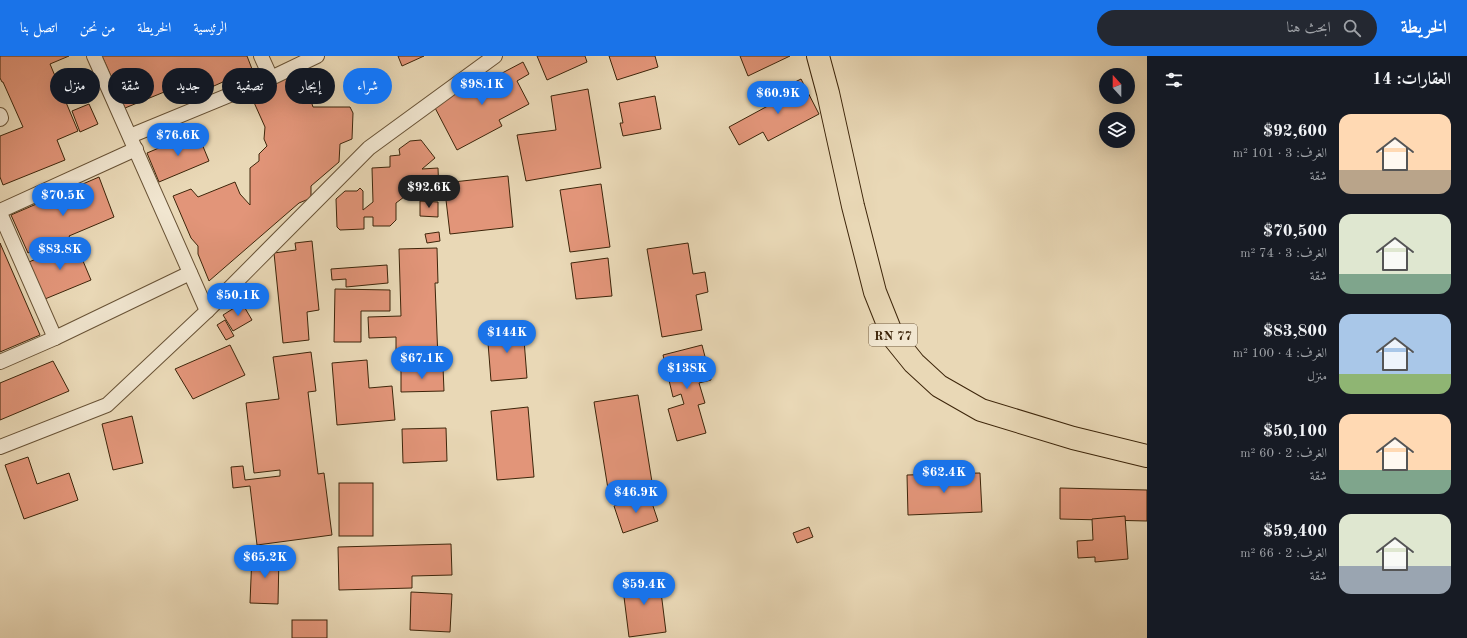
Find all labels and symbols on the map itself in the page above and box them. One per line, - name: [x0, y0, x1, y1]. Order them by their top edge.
- north arrow: [1099, 68, 1135, 104]
- pin: $98.1K: [449, 72, 515, 106]
- pin: $60.9K: [745, 81, 811, 115]
- pin: $76.6K: [145, 123, 211, 157]
- pin: $92.6K: [396, 175, 462, 209]
- pin: $70.5K: [30, 183, 96, 217]
- pin: $83.8K: [27, 237, 93, 271]
- pin: $50.1K: [205, 283, 271, 317]
- pin: $144K: [479, 320, 535, 354]
- road number: RN 77: [869, 324, 917, 346]
- pin: $67.1K: [389, 346, 455, 380]
- pin: $138K: [659, 356, 715, 390]
- pin: $62.4K: [911, 460, 977, 494]
- pin: $46.9K: [603, 480, 669, 514]
- pin: $65.2K: [232, 545, 298, 579]
- pin: $59.4K: [611, 572, 677, 606]

